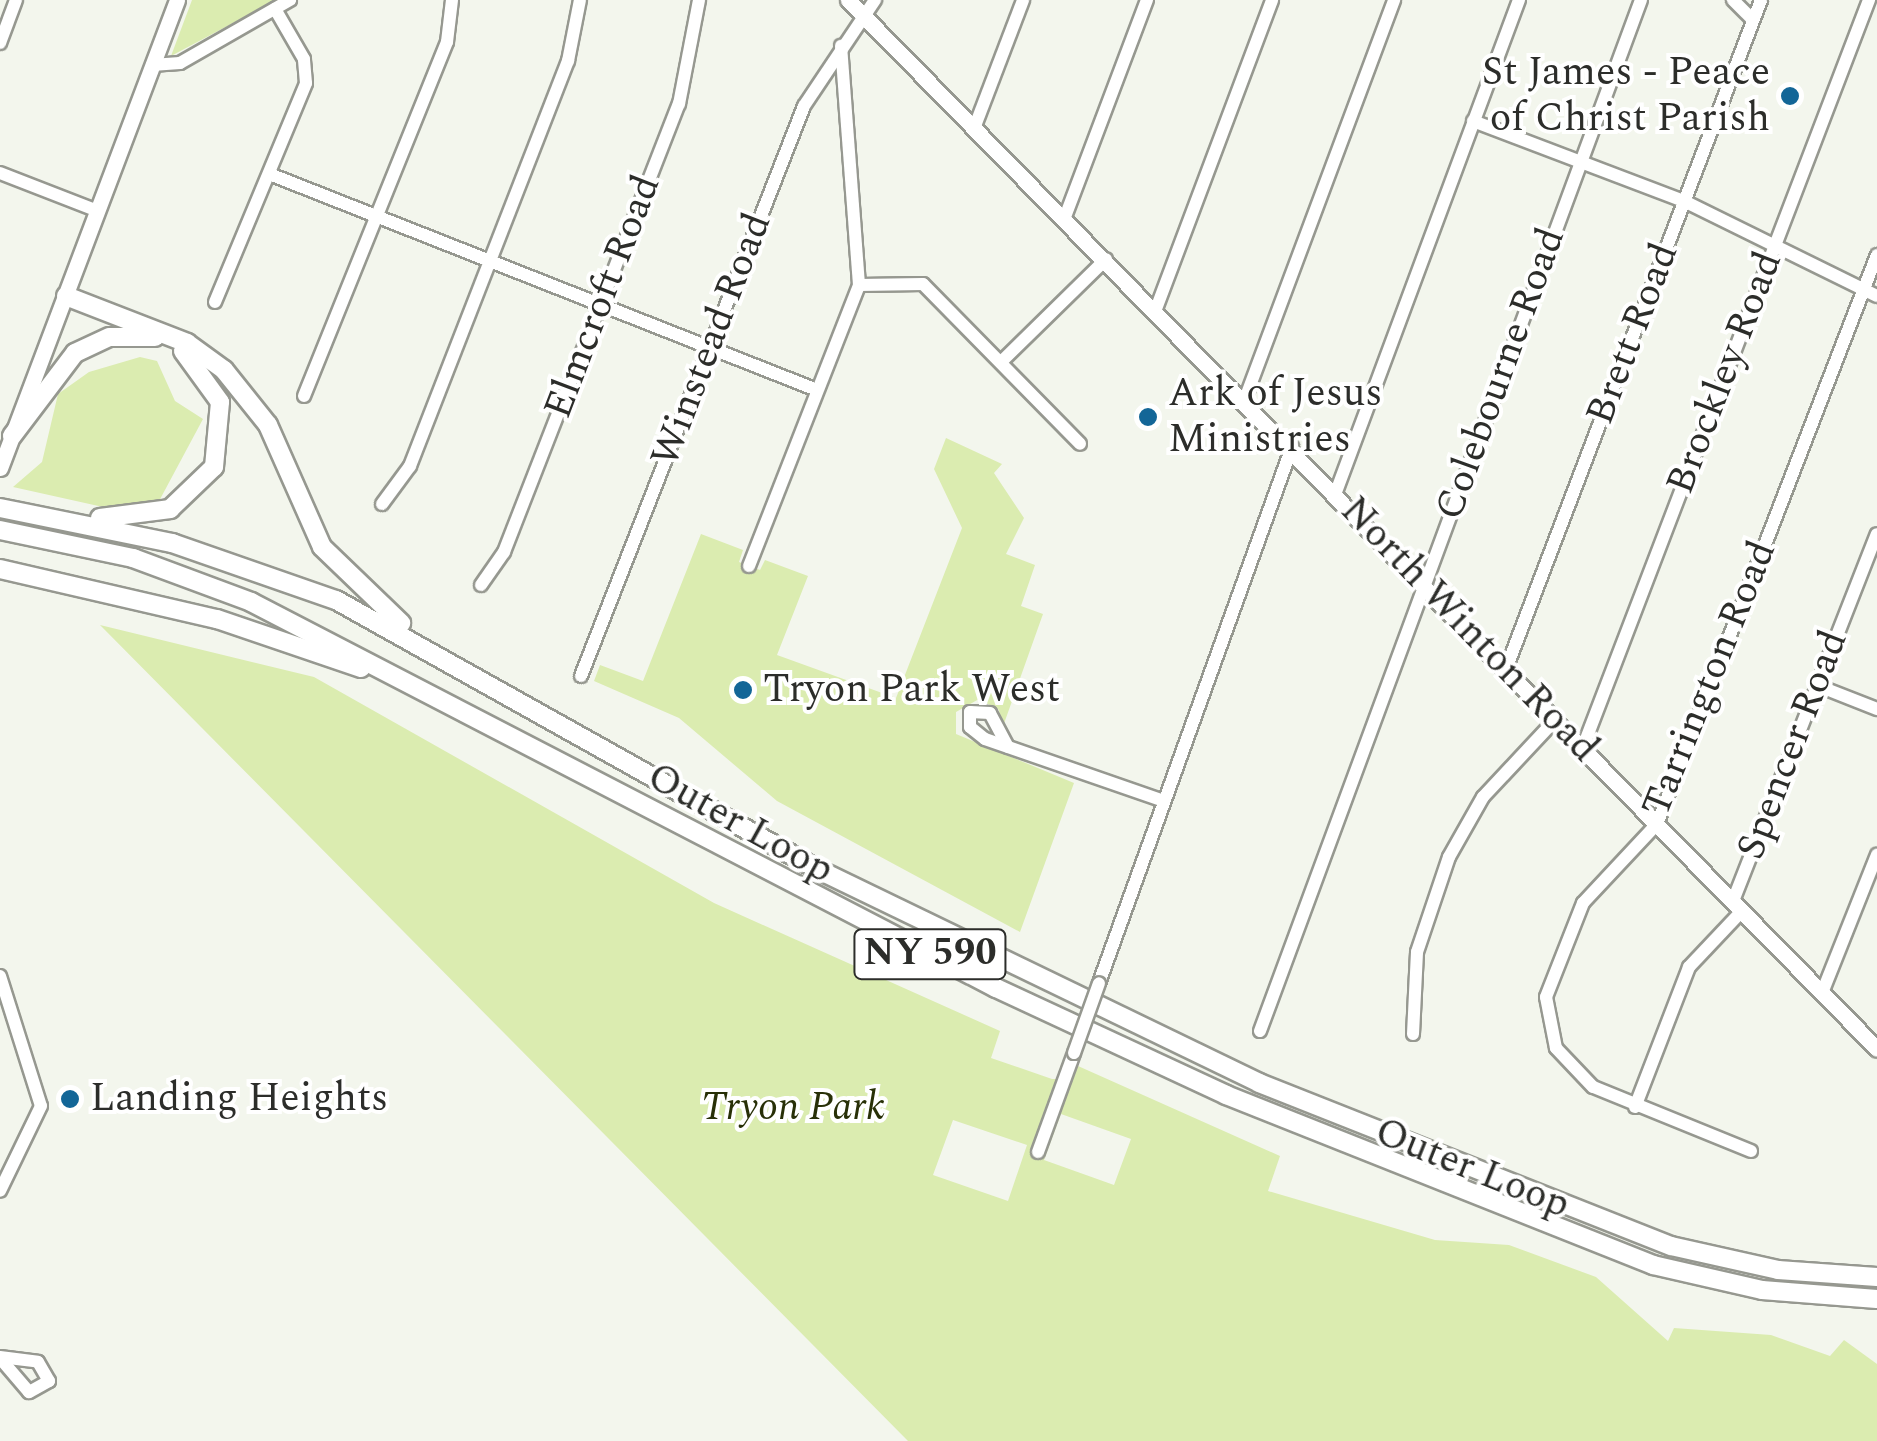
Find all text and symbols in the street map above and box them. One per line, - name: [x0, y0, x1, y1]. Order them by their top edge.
- place label: St James - Peace of Christ Parish: [1482, 49, 1770, 143]
- marker: St James - Peace of Christ Parish: [1779, 85, 1801, 107]
- street label: Elmcroft Road: [535, 168, 671, 426]
- street label: Winstead Road: [642, 207, 782, 473]
- street label: Colebourne Road: [1426, 222, 1576, 526]
- street label: Brett Road: [1577, 237, 1689, 431]
- street label: Brockley Road: [1657, 245, 1793, 501]
- place label: Ark of Jesus Ministries: [1168, 370, 1383, 464]
- marker: Ark of Jesus Ministries: [1137, 406, 1159, 428]
- street label: North Winton Road: [1330, 487, 1608, 773]
- street label: Tarrington Road: [1633, 534, 1787, 824]
- street label: Spencer Road: [1727, 624, 1859, 866]
- place label: Tryon Park West: [763, 666, 1060, 714]
- marker: Tryon Park West: [732, 679, 754, 701]
- street label: Outer Loop: [639, 753, 841, 895]
- road number: NY 590: [852, 921, 1008, 987]
- place label: Landing Heights: [90, 1075, 388, 1123]
- park label: Tryon Park: [701, 1084, 885, 1132]
- marker: Landing Heights: [59, 1088, 81, 1110]
- street label: Outer Loop: [1368, 1108, 1576, 1230]

